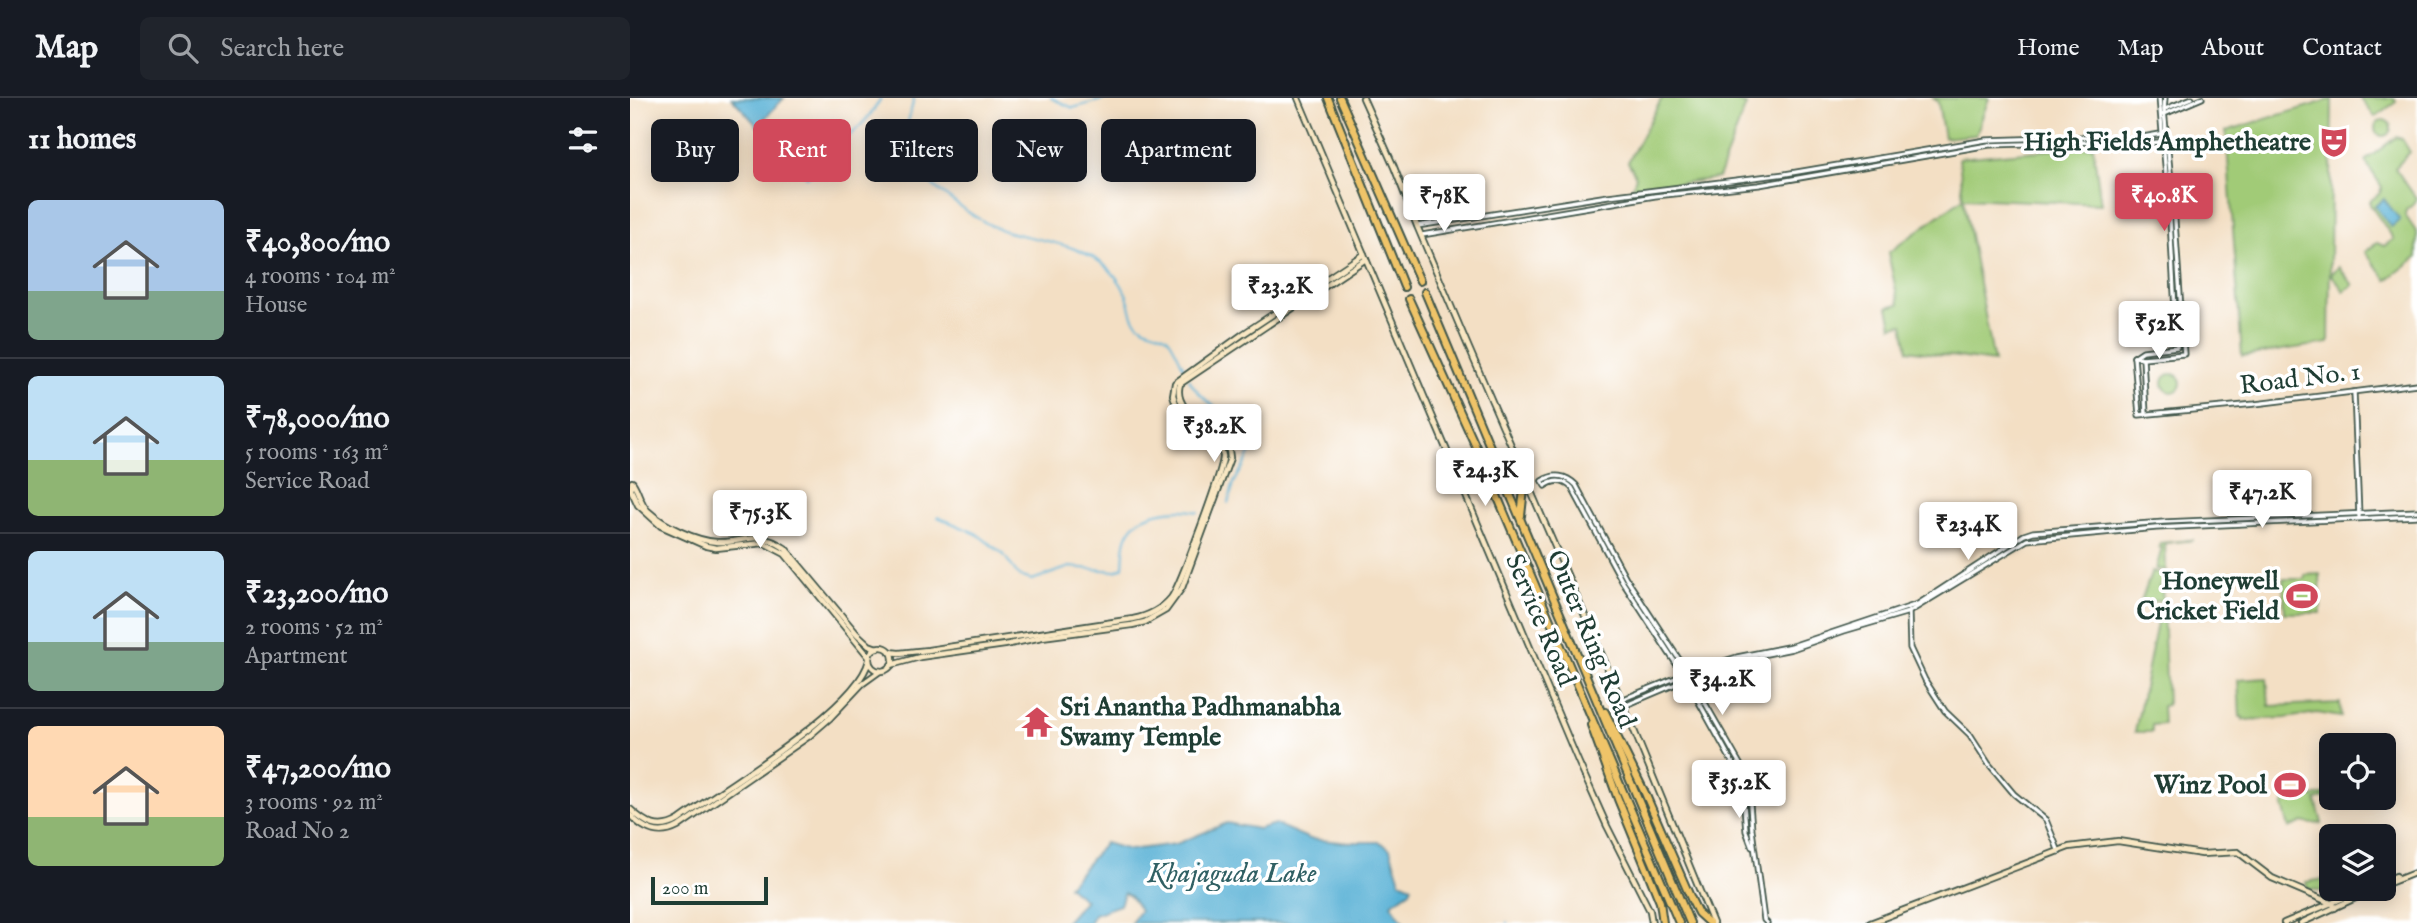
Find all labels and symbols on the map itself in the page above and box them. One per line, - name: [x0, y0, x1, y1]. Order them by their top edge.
- theatre icon: High Fields Amphetheatre: [2317, 125, 2351, 159]
- place label: High Fields Amphetheatre: [2024, 126, 2311, 159]
- pin: ₹78K: [1403, 174, 1485, 234]
- pin: ₹40.8K: [2107, 174, 2221, 233]
- pin: ₹23.2K: [1223, 264, 1337, 324]
- pin: ₹52K: [2118, 302, 2200, 361]
- street label: Road No. 1: [2238, 355, 2362, 403]
- pin: ₹38.2K: [1157, 404, 1271, 464]
- pin: ₹24.3K: [1428, 448, 1542, 508]
- pin: ₹47.2K: [2205, 470, 2319, 530]
- pin: ₹75.3K: [703, 490, 817, 550]
- pin: ₹23.4K: [1911, 503, 2025, 562]
- street label: Outer Ring Road: [1539, 545, 1643, 733]
- street label: Service Road: [1497, 549, 1583, 691]
- place label: Honeywell Cricket Field: [2137, 565, 2280, 628]
- sports icon: Honeywell Cricket Field: [2285, 579, 2319, 613]
- pin: ₹34.2K: [1665, 658, 1779, 717]
- place label: Sri Anantha Padhmanabha Swamy Temple: [1060, 691, 1341, 754]
- temple icon: Sri Anantha Padhmanabha Swamy Temple: [1020, 705, 1054, 739]
- pin: ₹35.2K: [1682, 760, 1796, 820]
- sports icon: Winz Pool: [2273, 768, 2307, 802]
- place label: Winz Pool: [2153, 769, 2268, 802]
- water label: Khajaguda Lake: [1147, 857, 1317, 892]
- scale bar: [651, 874, 768, 906]

